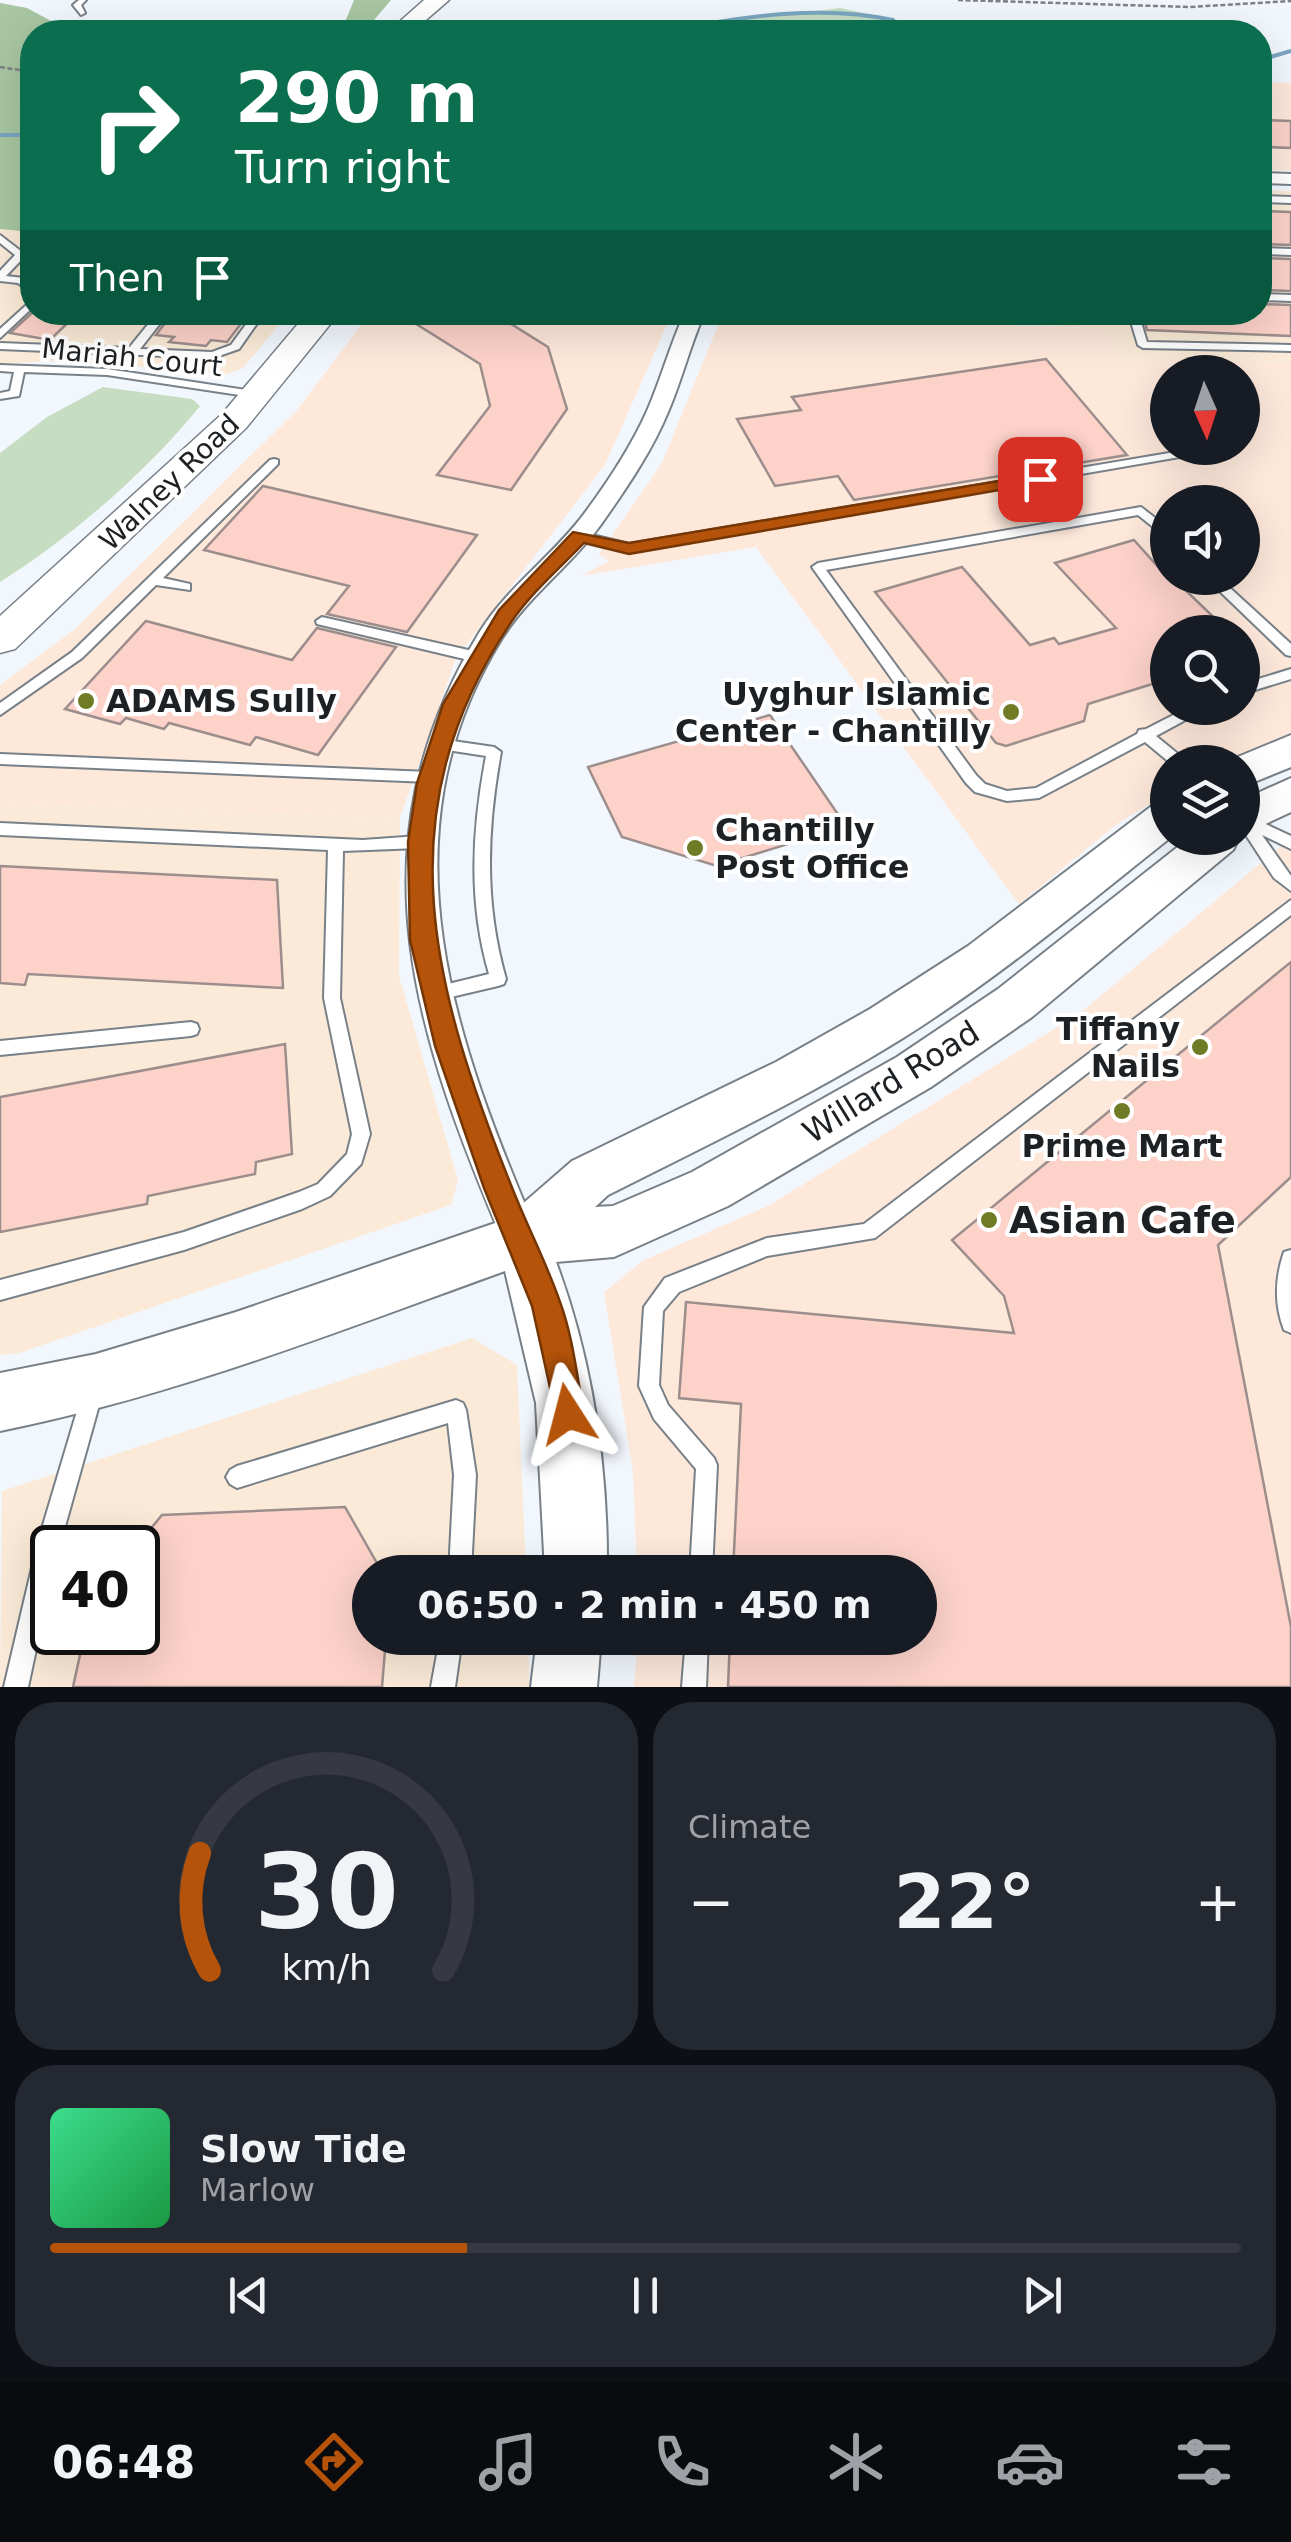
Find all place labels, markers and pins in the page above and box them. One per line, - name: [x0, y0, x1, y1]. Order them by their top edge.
- pin: [998, 437, 1083, 522]
- place label: Uyghur Islamic Center - Chantilly: [675, 675, 991, 750]
- place label: ADAMS Sully: [106, 682, 337, 720]
- marker: ADAMS Sully: [75, 690, 97, 712]
- marker: Uyghur Islamic Center - Chantilly: [1000, 701, 1022, 723]
- place label: Chantilly Post Office: [715, 811, 909, 886]
- marker: Chantilly Post Office: [684, 837, 706, 859]
- place label: Tiffany Nails: [1056, 1010, 1180, 1085]
- marker: Tiffany Nails: [1189, 1036, 1211, 1058]
- marker: Prime Mart: [1111, 1100, 1133, 1122]
- place label: Prime Mart: [1022, 1127, 1222, 1165]
- place label: Asian Cafe: [1009, 1198, 1236, 1242]
- marker: Asian Cafe: [978, 1209, 1000, 1231]

